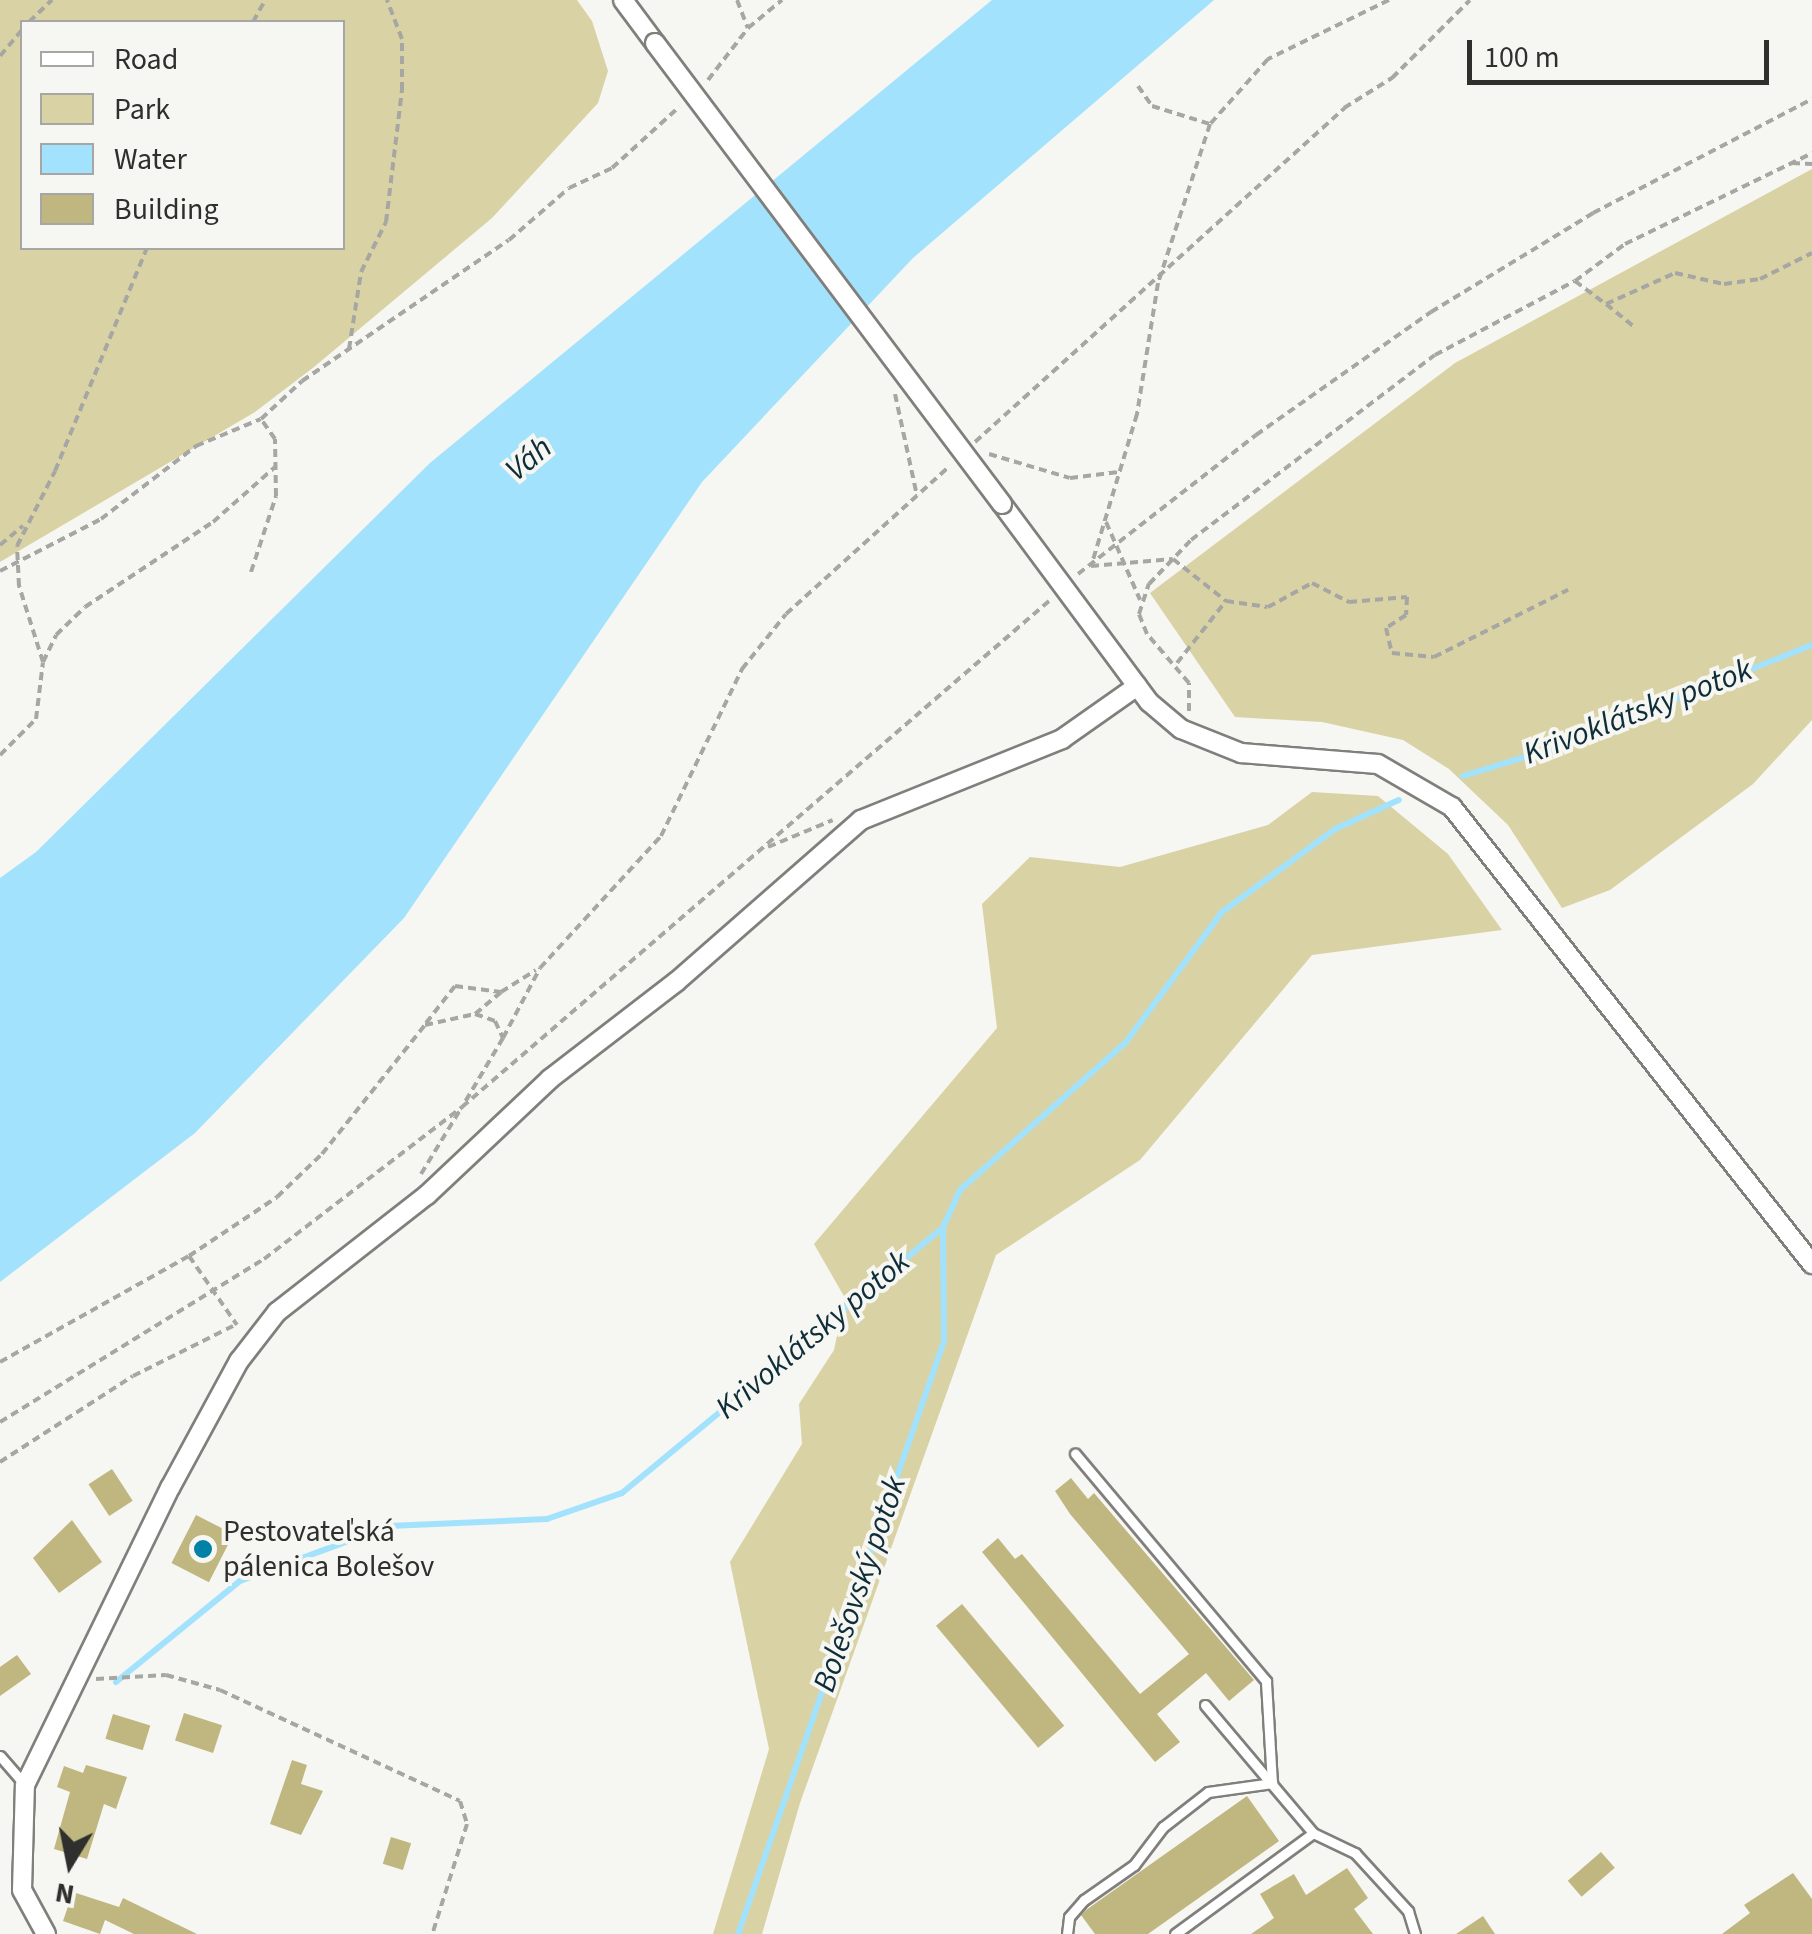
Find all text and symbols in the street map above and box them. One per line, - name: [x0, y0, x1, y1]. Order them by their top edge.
- legend: [20, 20, 345, 250]
- scale bar: [1472, 20, 1774, 82]
- text: 100 m: [1484, 36, 1560, 79]
- text: Road: [114, 38, 178, 81]
- text: Park: [114, 88, 170, 131]
- text: Water: [114, 138, 187, 181]
- text: Building: [114, 188, 219, 231]
- water label: Váh: [498, 429, 560, 489]
- water label: Krivoklátsky potok: [1518, 651, 1758, 773]
- water label: Krivoklátsky potok: [708, 1243, 918, 1427]
- water label: Bolešovský potok: [805, 1471, 915, 1697]
- place label: Pestovateľská pálenica Bolešov: [223, 1514, 434, 1584]
- marker: Pestovateľská pálenica Bolešov: [192, 1538, 214, 1560]
- north arrow: [20, 1814, 120, 1914]
- text: N: [52, 1872, 77, 1915]

